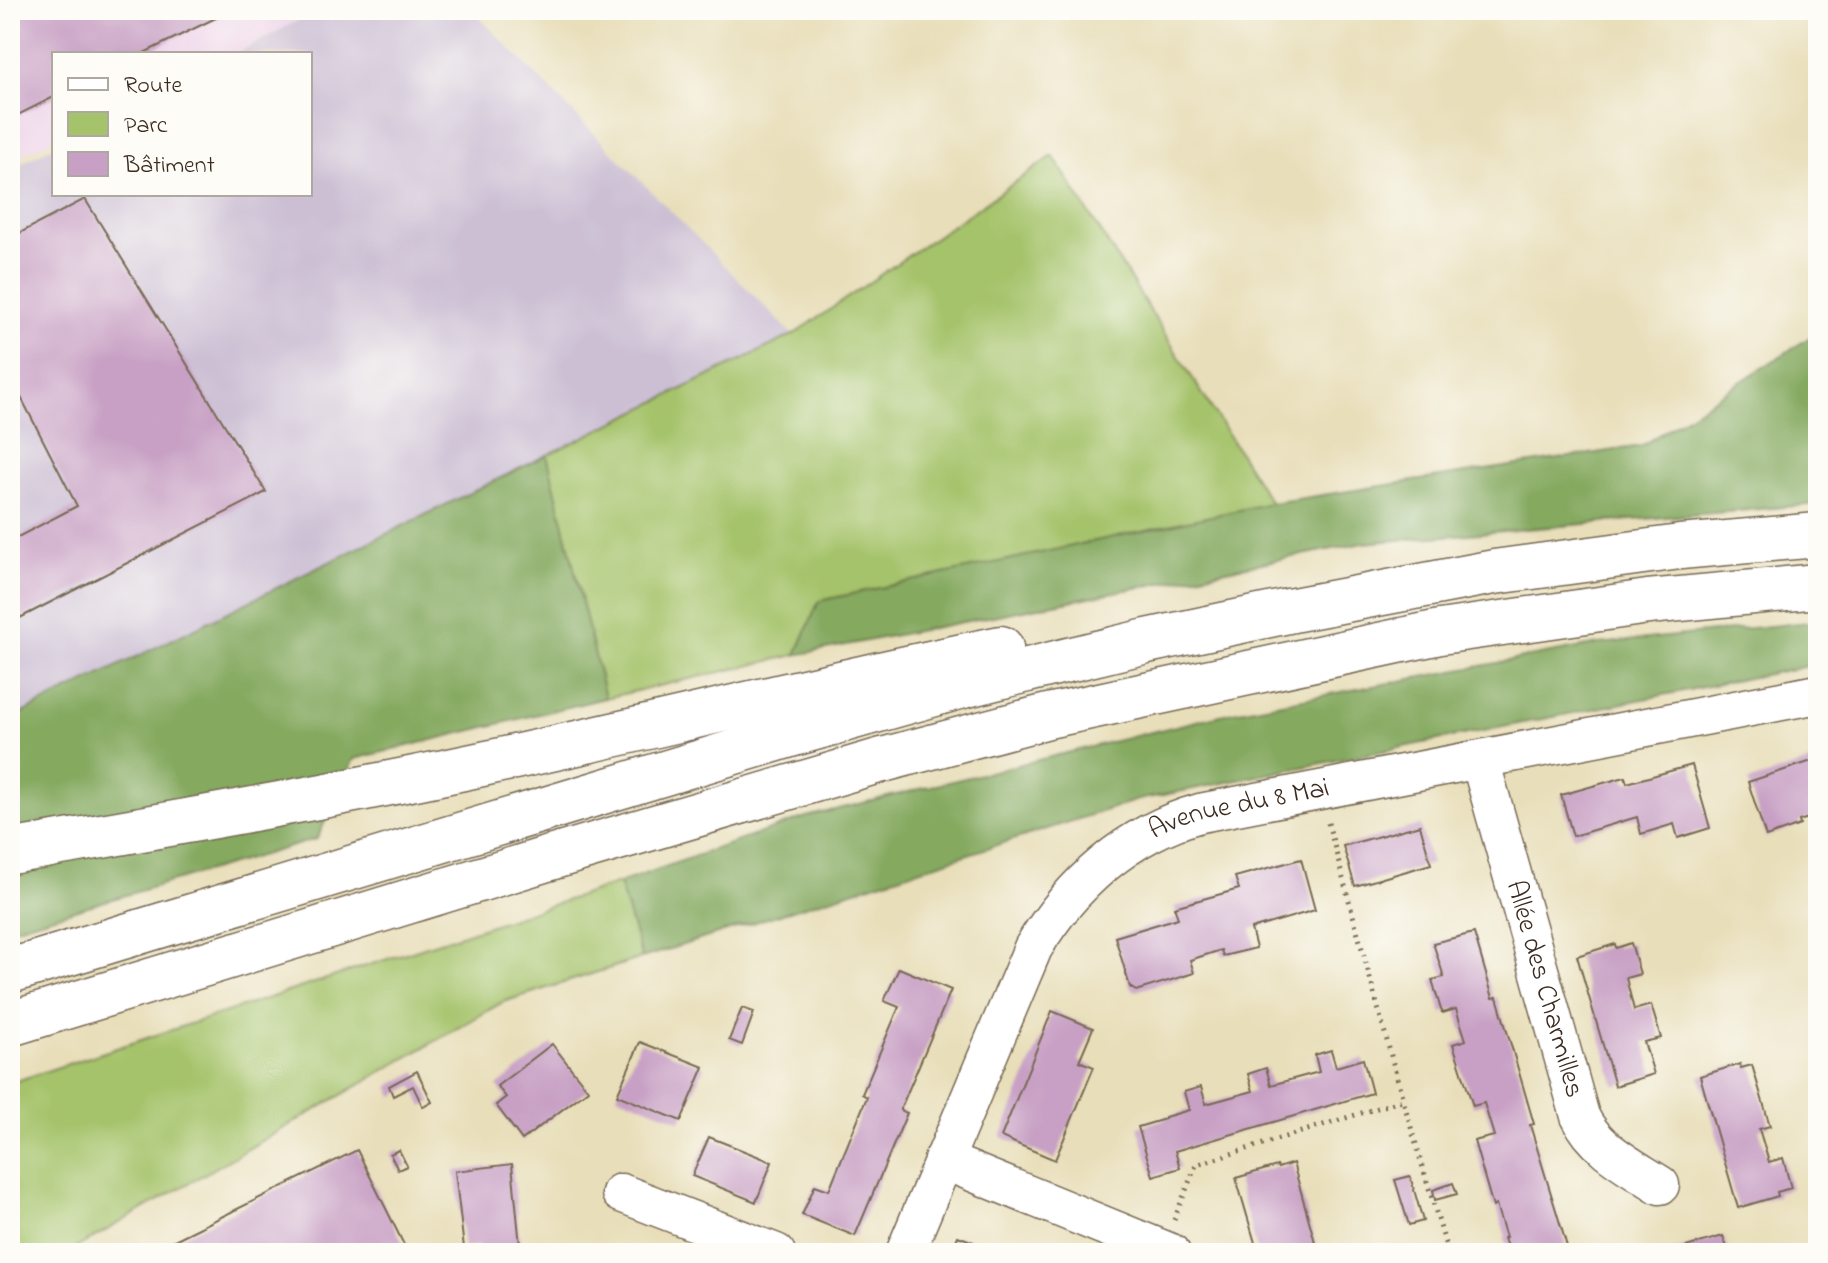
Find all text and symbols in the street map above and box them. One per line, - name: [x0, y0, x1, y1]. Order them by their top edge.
- legend: [52, 52, 312, 196]
- text: Route: [124, 69, 182, 104]
- text: Parc: [124, 109, 168, 144]
- text: Bâtiment: [123, 149, 215, 184]
- street label: Avenue du 8 Mai: [1142, 768, 1333, 851]
- street label: Allée des Charmilles: [1494, 876, 1594, 1102]

